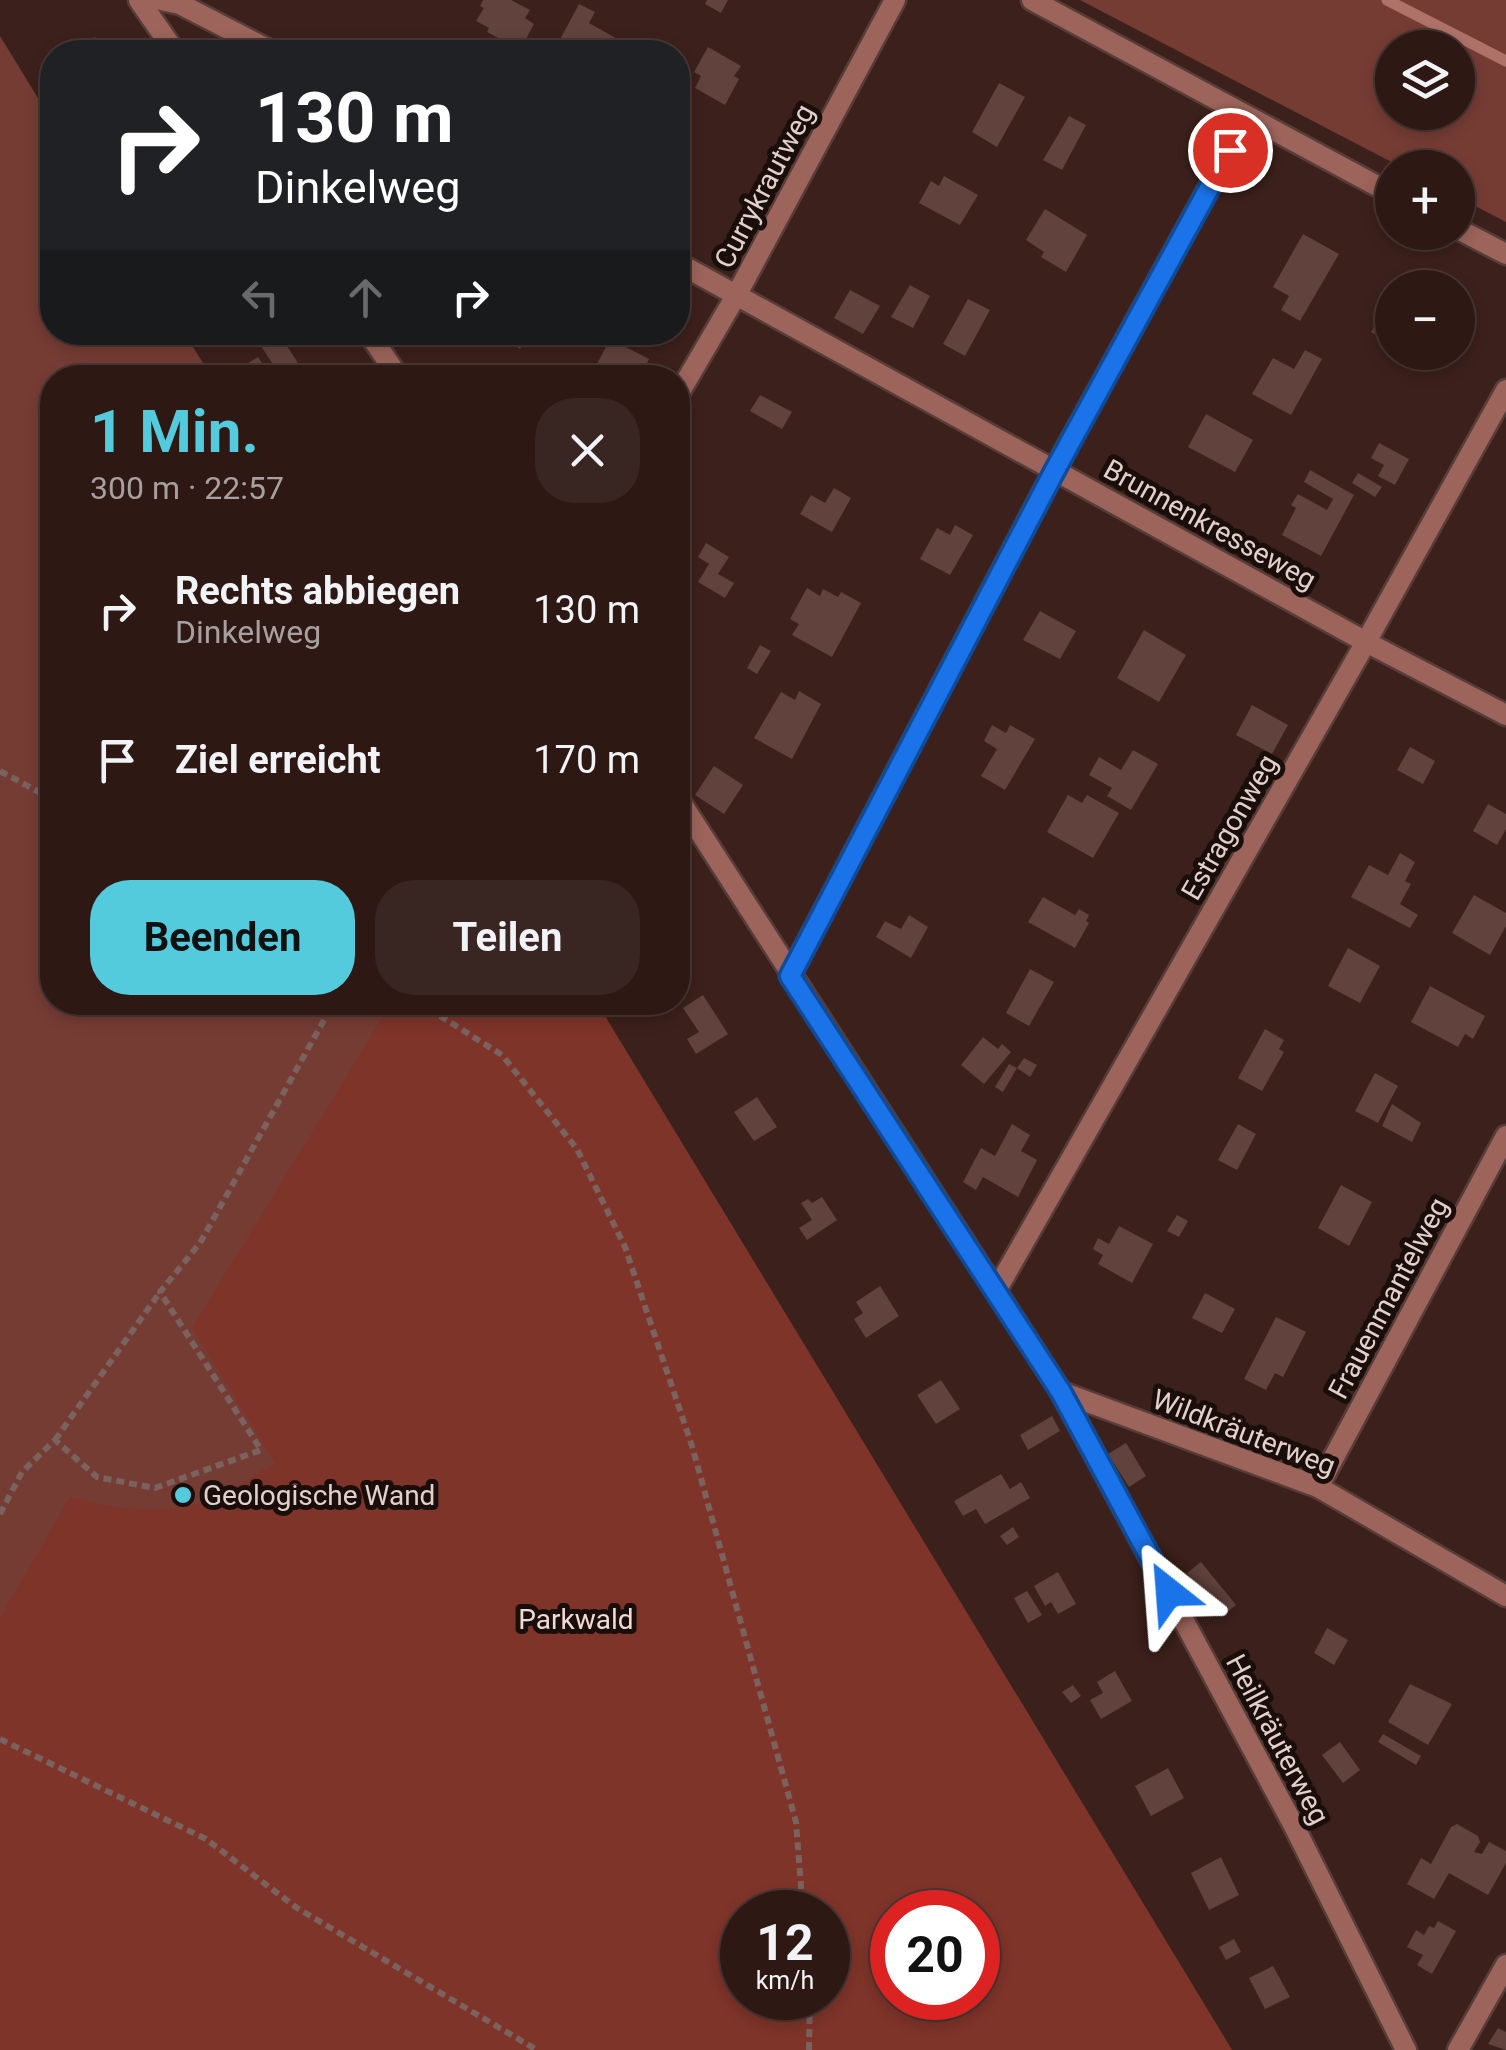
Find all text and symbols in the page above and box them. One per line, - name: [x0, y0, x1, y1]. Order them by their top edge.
- map controls: [1375, 30, 1475, 370]
- button: layers: [1375, 30, 1475, 130]
- text: 130 m: [255, 77, 454, 159]
- icon: right: [90, 80, 220, 210]
- street label: Currykrautweg: [707, 99, 821, 274]
- pin: [1188, 108, 1273, 193]
- icon: arrive: [1203, 123, 1258, 178]
- button: +: [1375, 150, 1475, 250]
- text: Dinkelweg: [255, 161, 460, 214]
- icon: left: [233, 270, 288, 325]
- icon: ahead: [338, 270, 393, 325]
- icon: right: [443, 270, 498, 325]
- button: −: [1375, 270, 1475, 370]
- text: 1 Min.: [90, 396, 259, 467]
- button: close: [535, 398, 640, 503]
- street label: Brunnenkresseweg: [1098, 452, 1322, 596]
- text: 300 m · 22:57: [90, 469, 284, 507]
- text: Rechts abbiegen: [175, 569, 460, 613]
- icon: right: [90, 583, 145, 638]
- text: 130 m: [533, 588, 640, 632]
- text: Dinkelweg: [175, 613, 321, 651]
- icon: arrive: [90, 733, 145, 788]
- text: Ziel erreicht: [175, 738, 381, 782]
- text: 170 m: [533, 738, 640, 782]
- street label: Estragonweg: [1175, 749, 1284, 906]
- button: Beenden: [90, 880, 355, 995]
- button: Teilen: [375, 880, 640, 995]
- street label: Frauenmantelweg: [1322, 1192, 1455, 1404]
- street label: Wildkräuterweg: [1148, 1382, 1340, 1483]
- place label: Geologische Wand: [203, 1479, 435, 1512]
- marker: Geologische Wand: [172, 1484, 194, 1506]
- position arrow: [1117, 1540, 1221, 1644]
- park label: Parkwald: [518, 1603, 634, 1636]
- street label: Heilkräuterweg: [1219, 1649, 1336, 1830]
- speed limit sign: 20: [870, 1890, 1000, 2020]
- text: 12: [756, 1914, 814, 1972]
- text: km/h: [756, 1966, 814, 1995]

